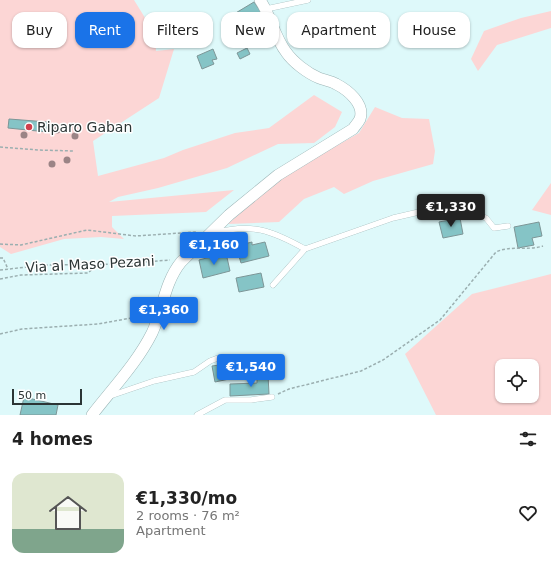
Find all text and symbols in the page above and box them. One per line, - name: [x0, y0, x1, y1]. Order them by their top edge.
- chip: Buy: [12, 12, 67, 48]
- chip: Rent: [75, 12, 135, 48]
- chip: Filters: [143, 12, 213, 48]
- chip: New: [221, 12, 279, 48]
- chip: Apartment: [287, 12, 390, 48]
- chip: House: [398, 12, 470, 48]
- place label: Riparo Gaban: [37, 119, 132, 135]
- marker: Riparo Gaban: [24, 122, 34, 132]
- pin: €1,330: [418, 194, 484, 228]
- text: €1,330: [426, 199, 476, 214]
- pin: €1,160: [181, 232, 247, 266]
- text: €1,160: [189, 237, 239, 252]
- street label: Via al Maso Pezani: [25, 253, 155, 275]
- pin: €1,360: [131, 297, 197, 331]
- text: €1,360: [139, 302, 189, 317]
- pin: €1,540: [218, 354, 284, 388]
- text: €1,540: [226, 359, 276, 374]
- map controls: [495, 359, 539, 403]
- button: locate: [495, 359, 539, 403]
- scale bar: [12, 387, 82, 406]
- text: 50 m: [18, 389, 46, 402]
- icon: filters: [517, 428, 539, 450]
- text: 4 homes: [12, 429, 93, 449]
- text: €1,330/mo: [136, 488, 237, 508]
- icon: home: [44, 489, 92, 537]
- icon: heart: [517, 502, 539, 524]
- text: 2 rooms · 76 m²: [136, 508, 240, 523]
- text: Apartment: [136, 523, 206, 538]

